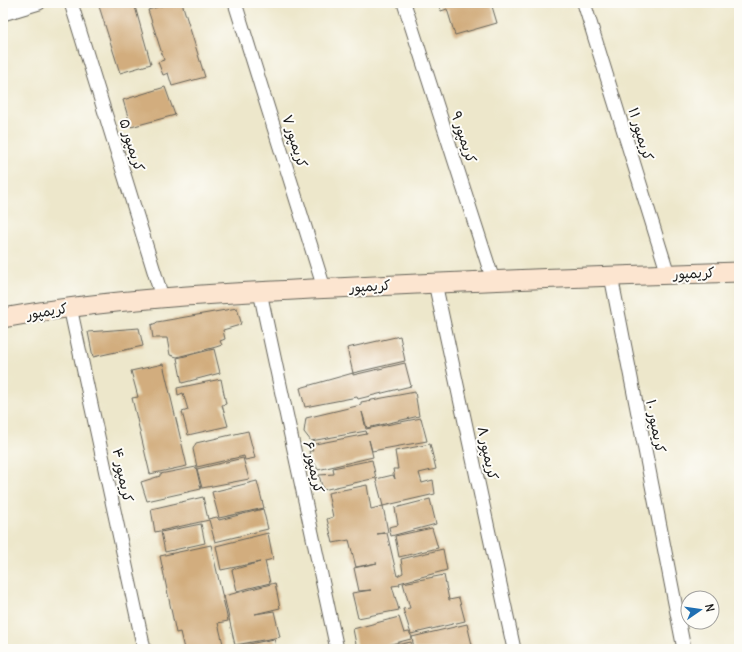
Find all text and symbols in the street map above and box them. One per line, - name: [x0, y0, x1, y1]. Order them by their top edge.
- street label: کریمپور ۱۱: [623, 105, 658, 163]
- street label: کریمپور ۹: [446, 109, 481, 165]
- street label: کریمپور ۷: [277, 112, 312, 170]
- street label: کریمپور ۵: [115, 116, 149, 174]
- street label: کریمپور: [672, 263, 715, 284]
- street label: کریمپور: [348, 276, 391, 297]
- street label: کریمپور: [24, 299, 69, 324]
- street label: کریمپور ۱۰: [641, 398, 670, 454]
- street label: کریمپور ۸: [473, 425, 502, 482]
- street label: کریمپور ۶: [299, 439, 328, 495]
- street label: کریمپور ۴: [108, 446, 138, 504]
- north arrow: [680, 590, 720, 630]
- text: N: [702, 602, 717, 613]

